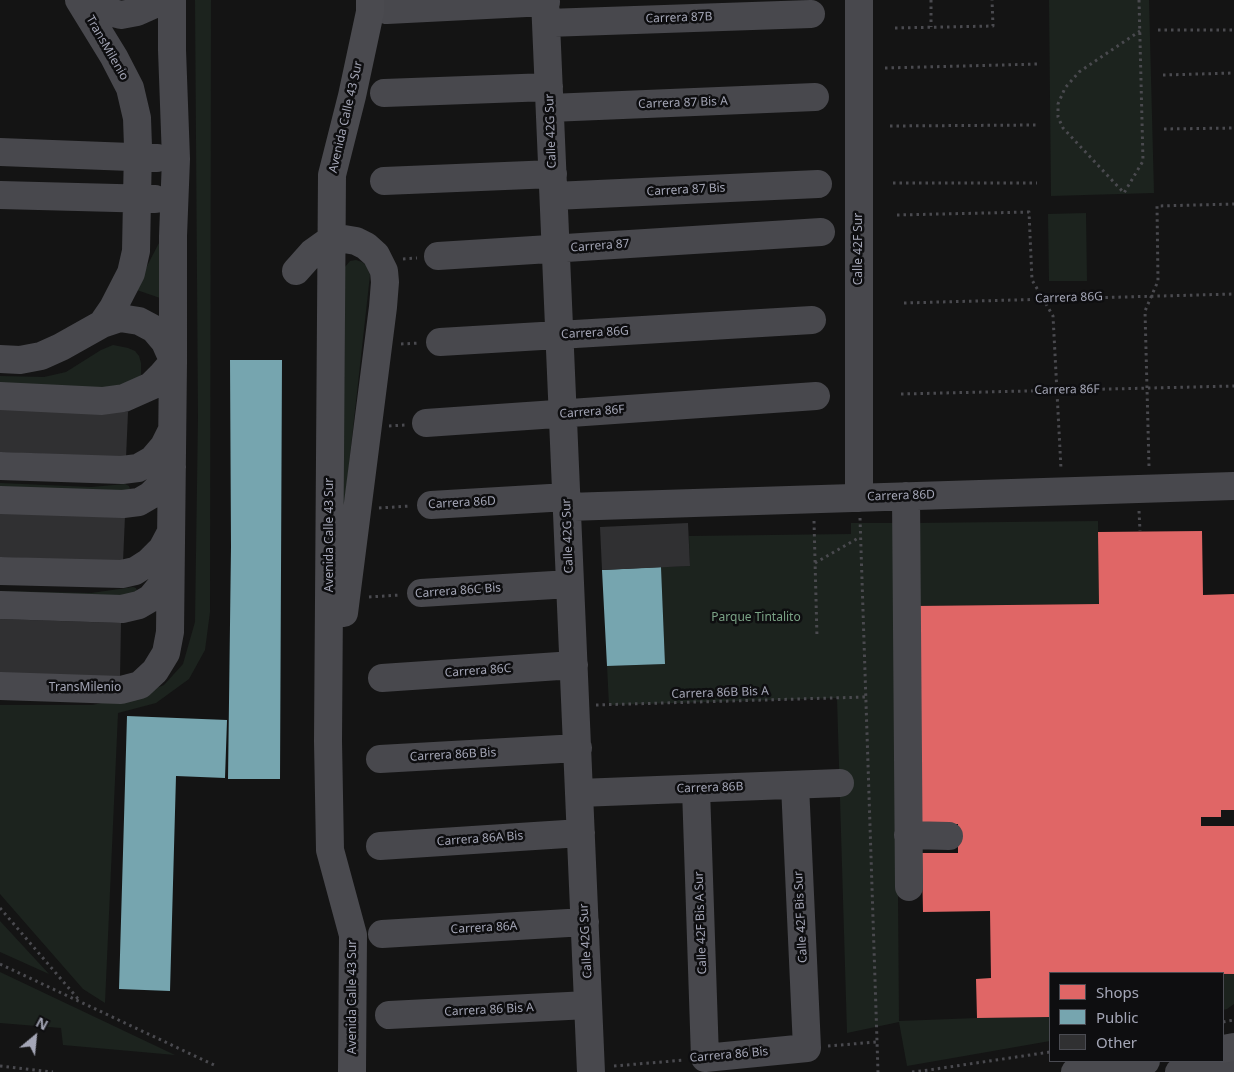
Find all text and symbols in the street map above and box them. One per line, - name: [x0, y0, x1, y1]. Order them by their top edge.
- street label: Carrera 87B: [645, 10, 713, 26]
- street label: TransMilenio: [83, 13, 131, 83]
- street label: Avenida Calle 43 Sur: [326, 60, 366, 174]
- street label: Calle 42G Sur: [542, 93, 560, 169]
- street label: Carrera 87 Bis A: [638, 94, 728, 112]
- street label: Carrera 87 Bis: [646, 181, 726, 199]
- street label: Calle 42F Sur: [852, 213, 866, 285]
- street label: Carrera 87: [570, 237, 630, 255]
- street label: Carrera 86G: [1035, 290, 1103, 306]
- street label: Carrera 86G: [561, 324, 629, 342]
- street label: Carrera 86F: [1034, 382, 1100, 398]
- street label: Carrera 86F: [559, 403, 625, 421]
- street label: Avenida Calle 43 Sur: [323, 478, 337, 592]
- street label: Carrera 86D: [867, 488, 935, 504]
- street label: Carrera 86D: [428, 494, 496, 512]
- street label: Calle 42G Sur: [559, 498, 577, 574]
- street label: Carrera 86C Bis: [414, 581, 502, 601]
- park label: Parque Tintalito: [711, 611, 801, 625]
- street label: Carrera 86C: [444, 661, 512, 681]
- street label: TransMilenio: [49, 681, 121, 695]
- street label: Carrera 86B Bis A: [671, 684, 769, 702]
- street label: Carrera 86B Bis: [409, 746, 497, 764]
- street label: Carrera 86B: [676, 780, 744, 796]
- street label: Carrera 86A Bis: [436, 829, 524, 849]
- street label: Calle 42F Bis A Sur: [692, 871, 710, 975]
- street label: Calle 42F Bis Sur: [791, 871, 811, 963]
- street label: Calle 42G Sur: [577, 903, 595, 979]
- street label: Carrera 86A: [450, 919, 518, 937]
- street label: Avenida Calle 43 Sur: [346, 940, 360, 1054]
- legend: [1049, 972, 1224, 1062]
- text: Shops: [1096, 982, 1139, 1002]
- street label: Carrera 86 Bis A: [444, 1000, 534, 1020]
- text: Public: [1096, 1007, 1139, 1027]
- north arrow: [10, 1012, 60, 1062]
- text: N: [33, 1012, 52, 1034]
- text: Other: [1096, 1032, 1137, 1052]
- street label: Carrera 86 Bis: [689, 1044, 769, 1066]

